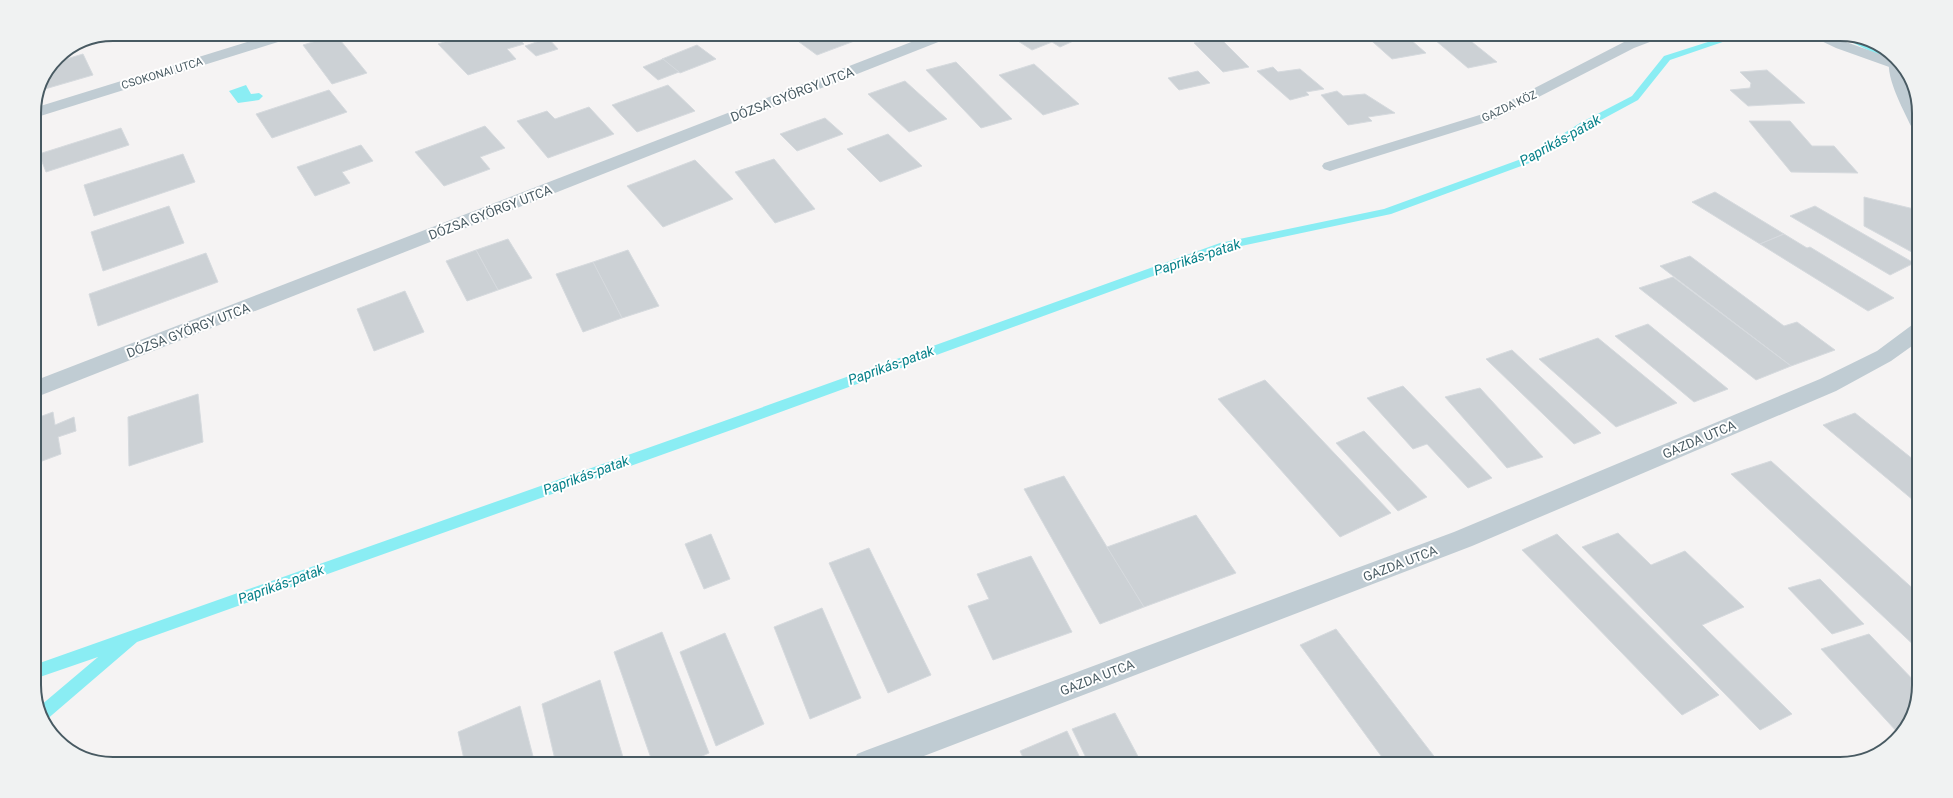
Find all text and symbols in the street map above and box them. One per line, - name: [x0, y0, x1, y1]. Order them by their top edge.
- street label: CSOKONAI UTCA: [120, 55, 205, 92]
- street label: DÓZSA GYÖRGY UTCA: [728, 64, 856, 125]
- street label: GAZDA KÖZ: [1480, 88, 1539, 125]
- water label: Paprikás-patak: [1517, 111, 1604, 169]
- street label: DÓZSA GYÖRGY UTCA: [426, 182, 554, 243]
- water label: Paprikás-patak: [1152, 235, 1243, 279]
- street label: DÓZSA GYÖRGY UTCA: [124, 300, 252, 361]
- water label: Paprikás-patak: [846, 342, 937, 388]
- street label: GAZDA UTCA: [1660, 417, 1739, 462]
- water label: Paprikás-patak: [541, 452, 632, 498]
- street label: GAZDA UTCA: [1361, 542, 1440, 584]
- water label: Paprikás-patak: [236, 561, 327, 607]
- street label: GAZDA UTCA: [1058, 656, 1137, 698]

